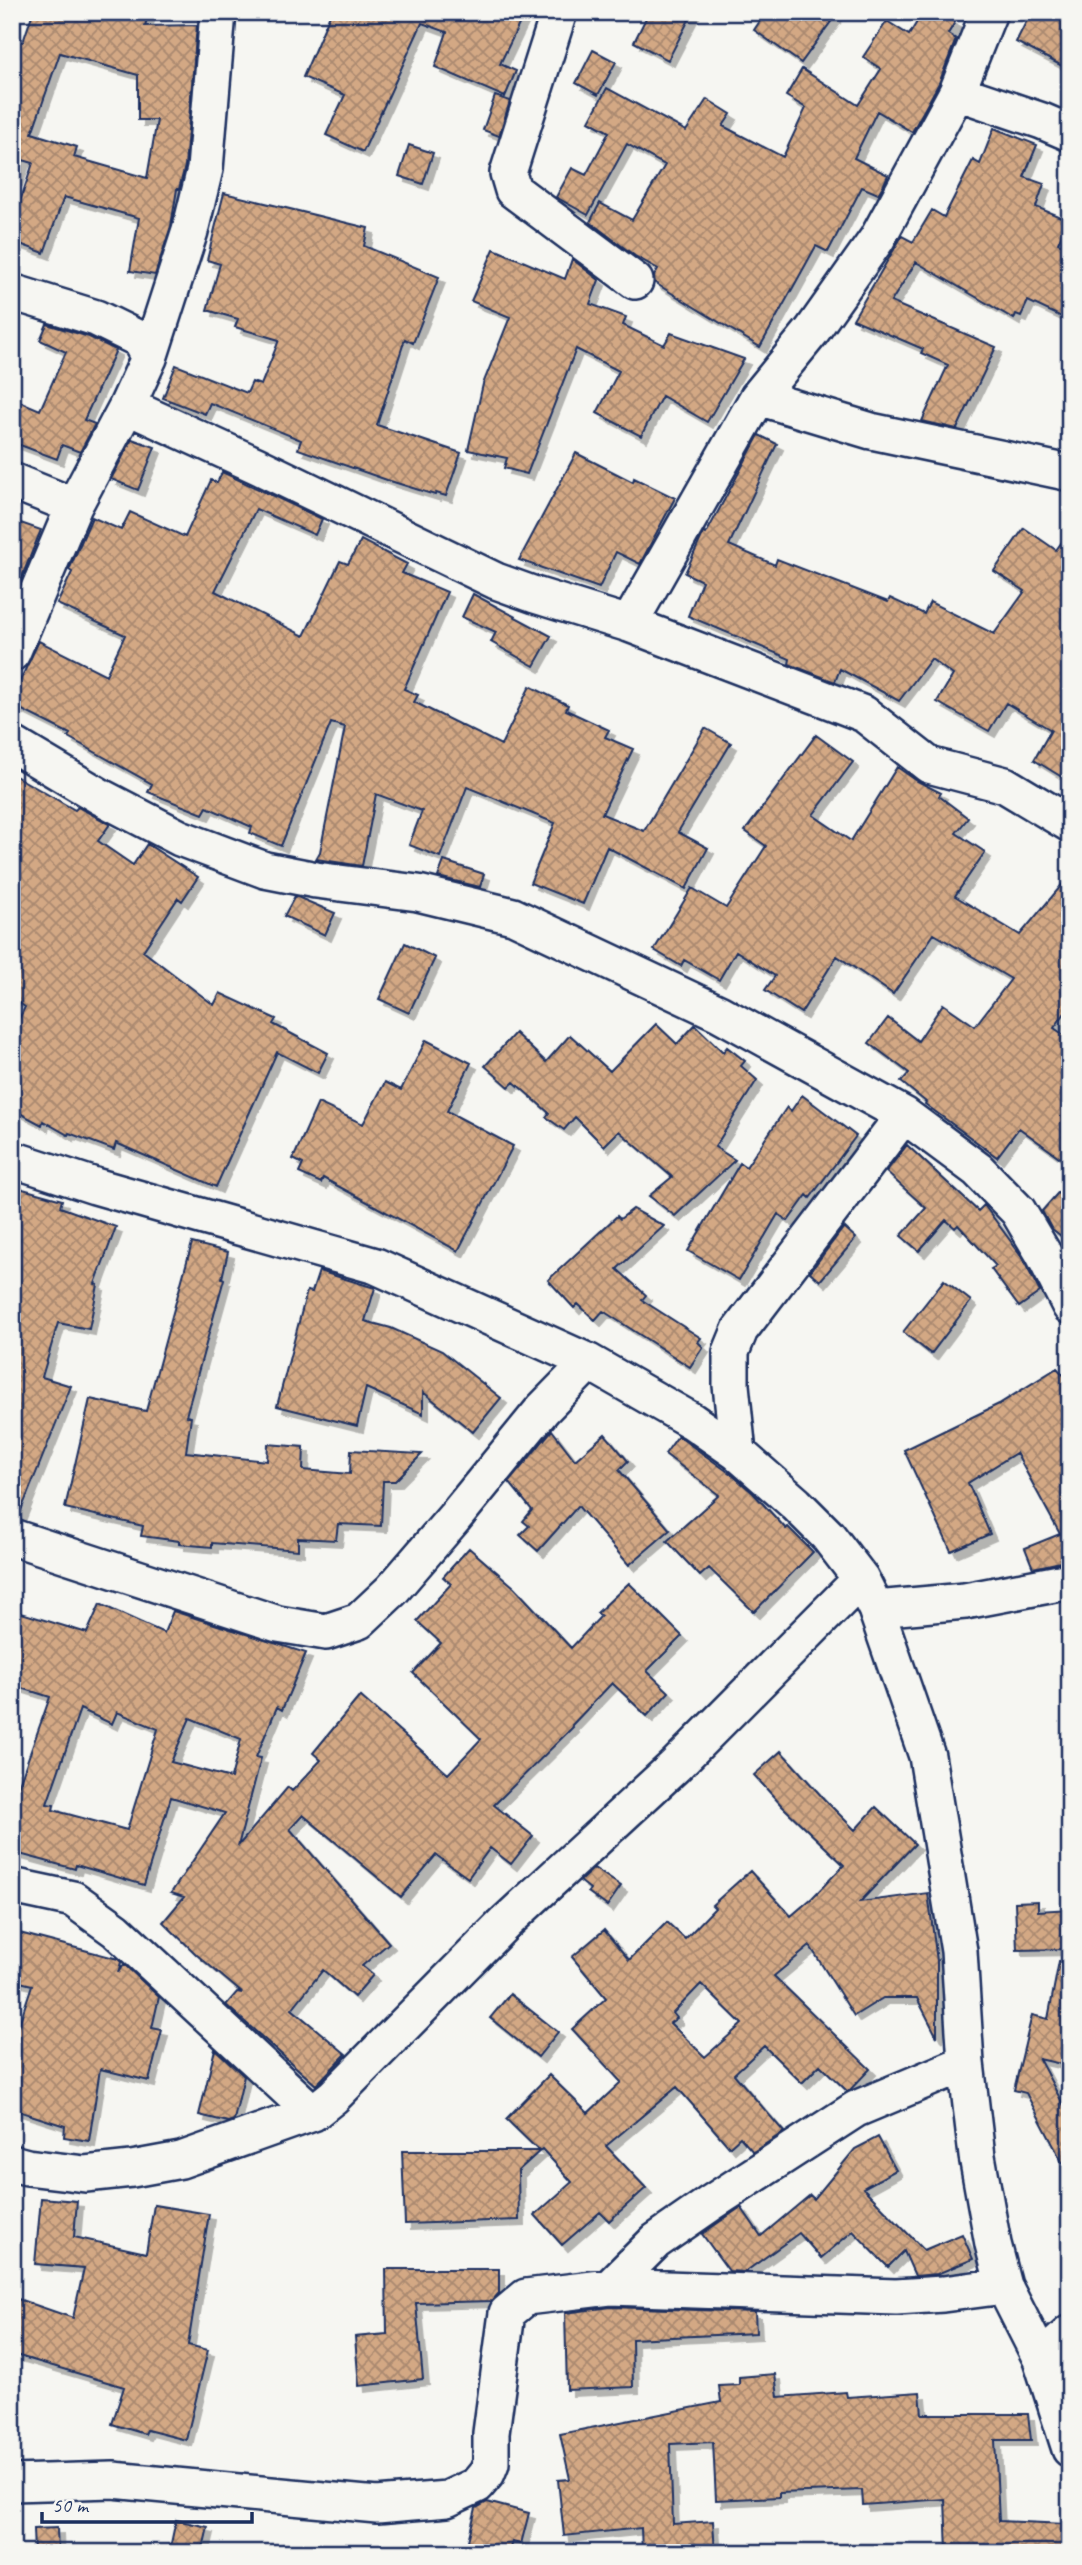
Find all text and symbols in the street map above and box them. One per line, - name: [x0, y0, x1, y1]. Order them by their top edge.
- scale bar: [42, 2481, 252, 2525]
- text: 50 m: [52, 2492, 90, 2518]

